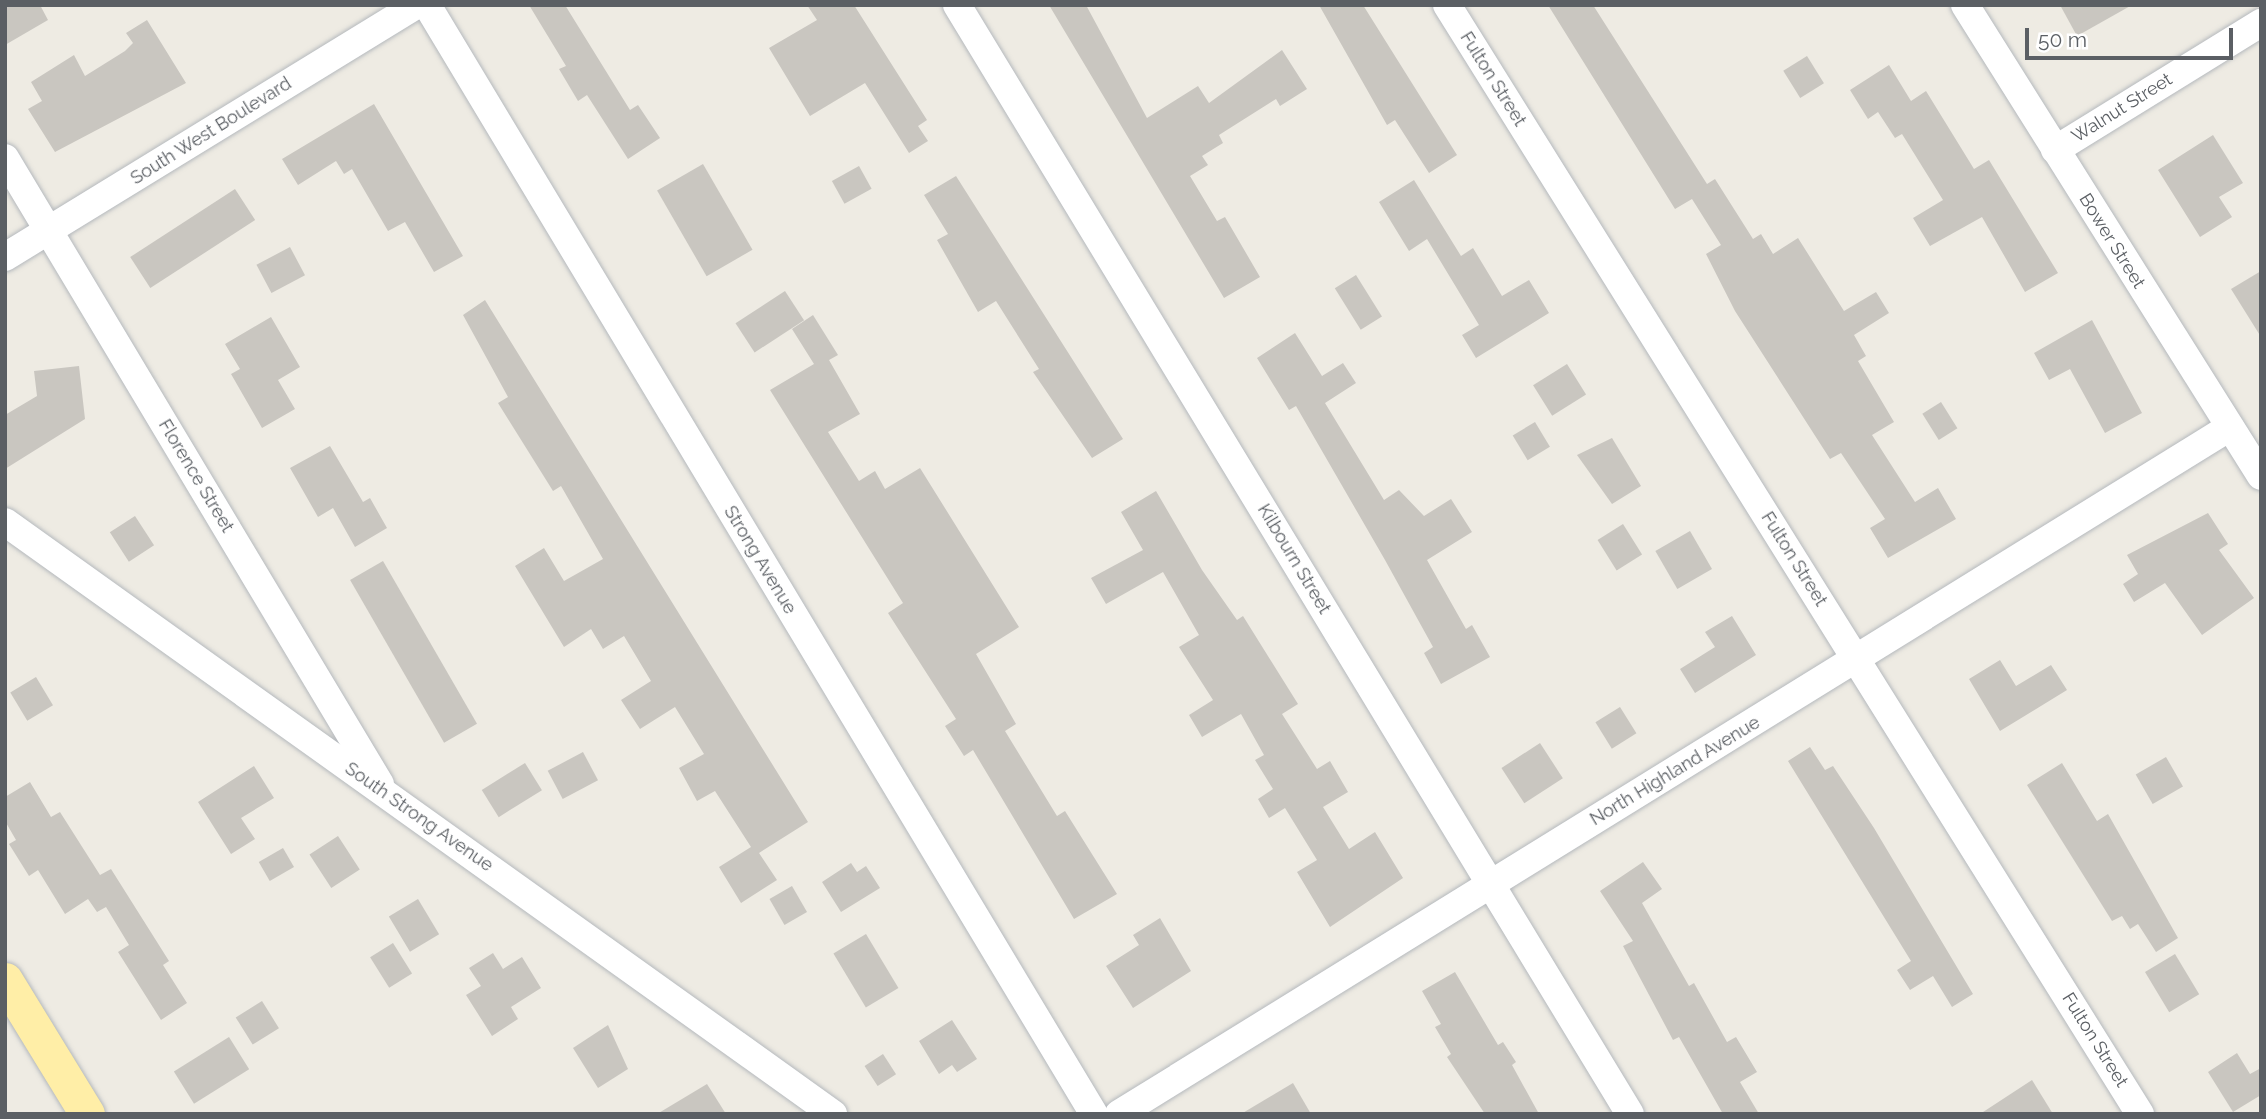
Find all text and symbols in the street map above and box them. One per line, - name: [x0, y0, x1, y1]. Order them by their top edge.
- scale bar: [2028, 14, 2236, 58]
- text: 50 m: [2038, 27, 2087, 52]
- street label: Fulton Street: [1455, 28, 1531, 130]
- street label: Walnut Street: [2068, 69, 2176, 147]
- street label: South West Boulevard: [126, 73, 296, 189]
- street label: Bower Street: [2074, 189, 2150, 293]
- street label: Florence Street: [154, 416, 238, 536]
- street label: Kilbourn Street: [1253, 500, 1335, 618]
- street label: Strong Avenue: [719, 502, 801, 618]
- street label: Fulton Street: [1756, 508, 1832, 610]
- street label: North Highland Avenue: [1586, 712, 1764, 830]
- street label: South Strong Avenue: [341, 758, 497, 876]
- street label: Fulton Street: [2057, 989, 2133, 1091]

